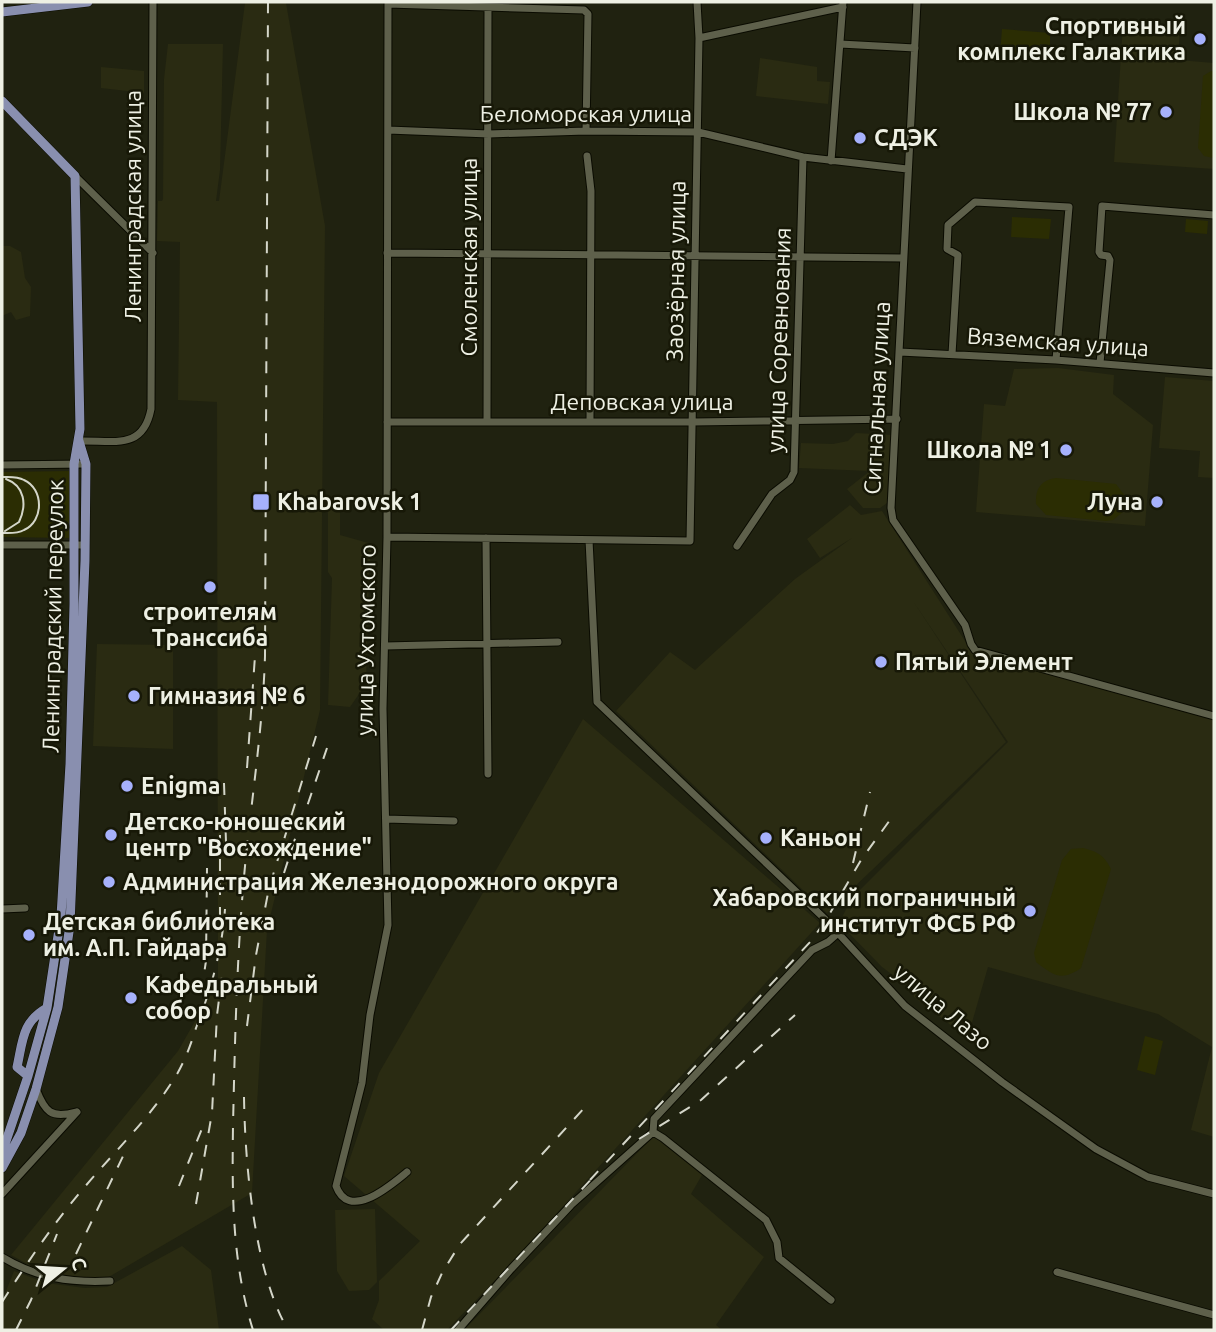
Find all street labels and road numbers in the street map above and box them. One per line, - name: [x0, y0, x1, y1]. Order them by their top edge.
- street label: Ленинградская улица: [120, 90, 145, 322]
- street label: Беломорская улица: [480, 101, 692, 126]
- street label: Смоленская улица: [456, 158, 481, 356]
- street label: Заозёрная улица: [661, 180, 690, 362]
- street label: улица Соревнования: [762, 227, 795, 453]
- street label: Сигнальная улица: [859, 301, 894, 495]
- street label: Вяземская улица: [966, 323, 1150, 360]
- street label: Деповская улица: [550, 389, 734, 414]
- street label: Ленинградский переулок: [38, 479, 67, 753]
- street label: улица Ухтомского: [351, 544, 380, 736]
- street label: улица Лазо: [889, 958, 997, 1055]

